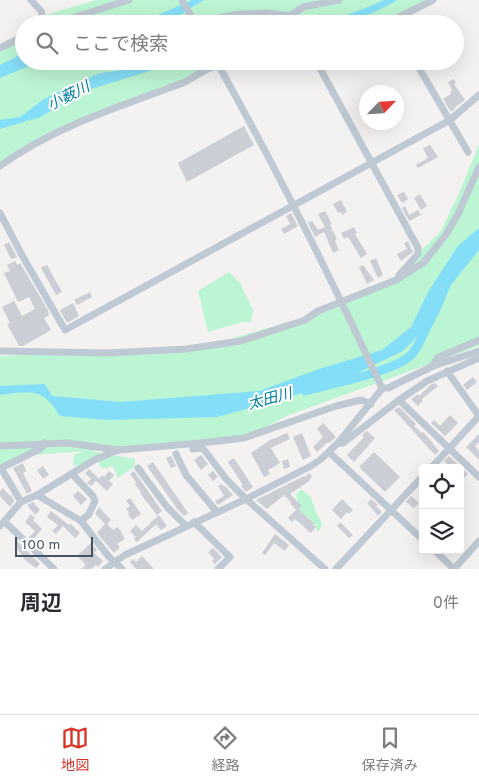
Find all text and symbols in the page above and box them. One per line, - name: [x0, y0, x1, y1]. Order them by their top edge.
- search box: [15, 15, 464, 70]
- icon: search: [33, 29, 61, 57]
- text: ここで検索: [73, 33, 168, 57]
- water label: 小薮川: [45, 77, 95, 116]
- north arrow: [359, 85, 404, 130]
- water label: 太田川: [246, 384, 296, 415]
- map controls: [419, 464, 464, 554]
- button: locate: [419, 464, 464, 509]
- button: layers: [419, 509, 464, 554]
- scale bar: [15, 534, 92, 557]
- text: 100 m: [22, 537, 60, 554]
- text: 周辺: [20, 591, 62, 618]
- text: 0件: [433, 594, 459, 614]
- tab: 地図: [61, 724, 89, 775]
- tab: 経路: [211, 724, 239, 775]
- tab: 保存済み: [362, 724, 418, 775]

